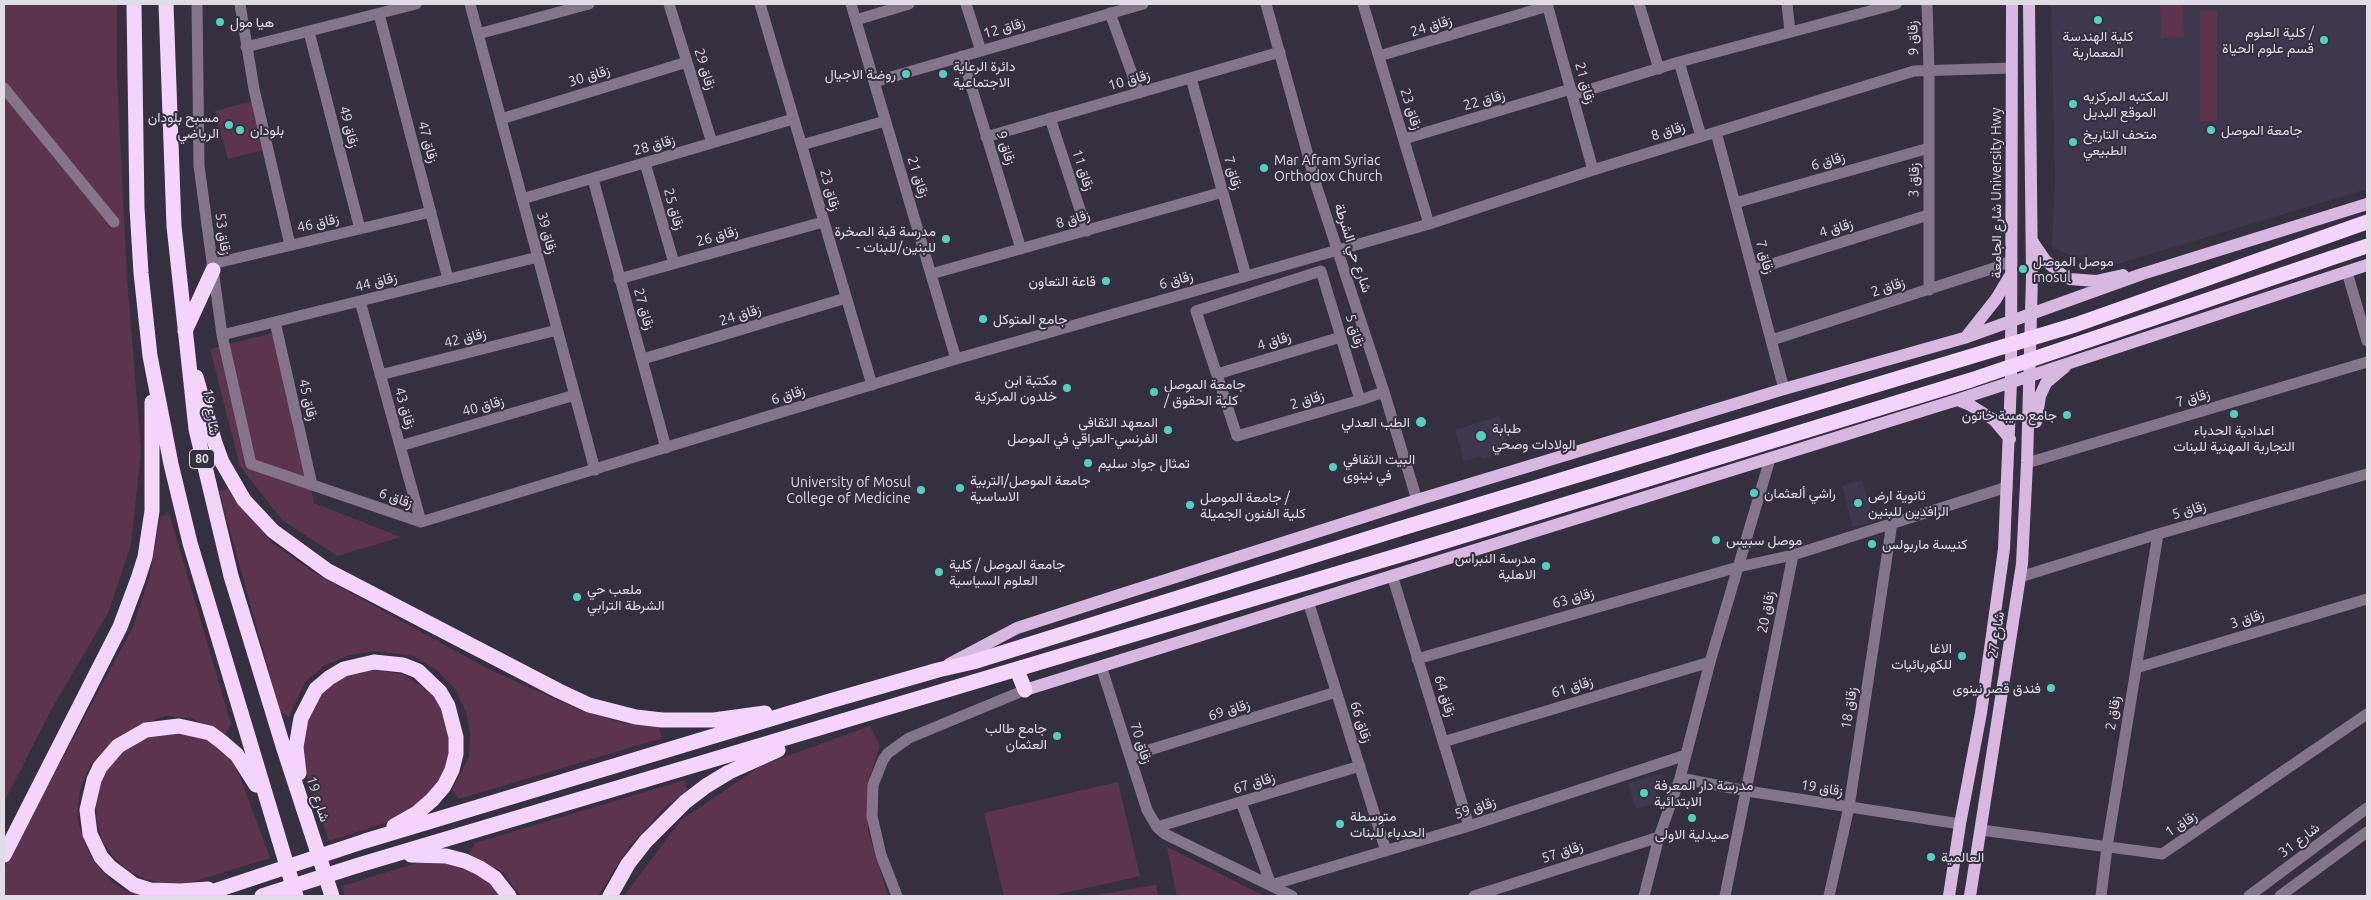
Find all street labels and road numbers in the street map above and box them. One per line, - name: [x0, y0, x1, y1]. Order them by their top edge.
- street label: زقاق 24: [1408, 12, 1454, 40]
- street label: زقاق 12: [981, 14, 1027, 42]
- street label: زقاق 9: [1904, 20, 1922, 56]
- street label: زقاق 29: [691, 46, 719, 92]
- street label: زقاق 21: [1571, 60, 1599, 106]
- street label: زقاق 30: [566, 62, 612, 90]
- street label: زقاق 10: [1106, 66, 1152, 94]
- street label: زقاق 23: [1397, 86, 1425, 132]
- street label: زقاق 22: [1461, 86, 1507, 114]
- street label: زقاق 49: [336, 104, 362, 150]
- street label: شارع الجامعة University Hwy: [1988, 107, 2004, 279]
- street label: زقاق 8: [1649, 118, 1687, 144]
- street label: زقاق 47: [414, 119, 442, 165]
- street label: زقاق 9: [993, 129, 1019, 167]
- street label: زقاق 28: [631, 131, 677, 159]
- street label: زقاق 11: [1068, 147, 1098, 193]
- street label: زقاق 6: [1809, 148, 1847, 174]
- street label: زقاق 21: [904, 154, 932, 200]
- street label: زقاق 7: [1220, 154, 1246, 192]
- street label: زقاق 3: [1905, 163, 1923, 197]
- street label: زقاق 23: [816, 167, 844, 213]
- street label: زقاق 25: [660, 186, 688, 232]
- street label: شارع حي الشرطة: [1331, 201, 1375, 295]
- street label: زقاق 8: [1054, 206, 1092, 232]
- street label: زقاق 46: [295, 210, 341, 236]
- street label: زقاق 39: [533, 210, 561, 256]
- street label: زقاق 53: [212, 212, 234, 256]
- street label: زقاق 4: [1817, 215, 1855, 241]
- street label: زقاق 26: [694, 222, 740, 250]
- street label: زقاق 7: [1752, 238, 1778, 276]
- street label: زقاق 6: [1157, 267, 1195, 293]
- street label: زقاق 44: [353, 269, 399, 295]
- street label: زقاق 2: [1869, 274, 1907, 300]
- street label: زقاق 27: [630, 286, 658, 332]
- street label: زقاق 24: [717, 301, 763, 329]
- street label: زقاق 5: [1342, 312, 1368, 350]
- street label: زقاق 42: [442, 325, 488, 351]
- street label: زقاق 4: [1255, 328, 1293, 354]
- street label: زقاق 45: [295, 377, 321, 423]
- street label: زقاق 6: [769, 382, 807, 408]
- street label: زقاق 43: [391, 385, 419, 431]
- street label: زقاق 7: [2174, 385, 2212, 411]
- street label: شارع 19: [199, 387, 223, 437]
- street label: زقاق 2: [1288, 387, 1326, 413]
- street label: زقاق 40: [460, 392, 506, 420]
- road number: 80: [190, 449, 214, 468]
- street label: زقاق 6: [377, 484, 415, 512]
- street label: زقاق 5: [2170, 497, 2208, 523]
- street label: زقاق 63: [1550, 584, 1596, 612]
- street label: زقاق 20: [1754, 589, 1778, 635]
- street label: زقاق 3: [2228, 606, 2266, 632]
- street label: شارع 27: [1984, 610, 2008, 660]
- street label: زقاق 64: [1431, 673, 1459, 719]
- street label: زقاق 61: [1549, 673, 1595, 701]
- street label: زقاق 18: [1837, 686, 1861, 730]
- street label: زقاق 2: [2102, 695, 2124, 731]
- street label: زقاق 69: [1206, 696, 1252, 724]
- street label: زقاق 66: [1346, 699, 1376, 745]
- street label: زقاق 70: [1126, 720, 1156, 766]
- street label: زقاق 67: [1231, 769, 1277, 797]
- street label: شارع 19: [303, 774, 333, 824]
- street label: زقاق 19: [1800, 776, 1844, 800]
- street label: زقاق 59: [1452, 793, 1498, 823]
- street label: زقاق 1: [2162, 808, 2200, 840]
- street label: شارع 31: [2275, 819, 2323, 861]
- street label: زقاق 57: [1539, 837, 1585, 867]

